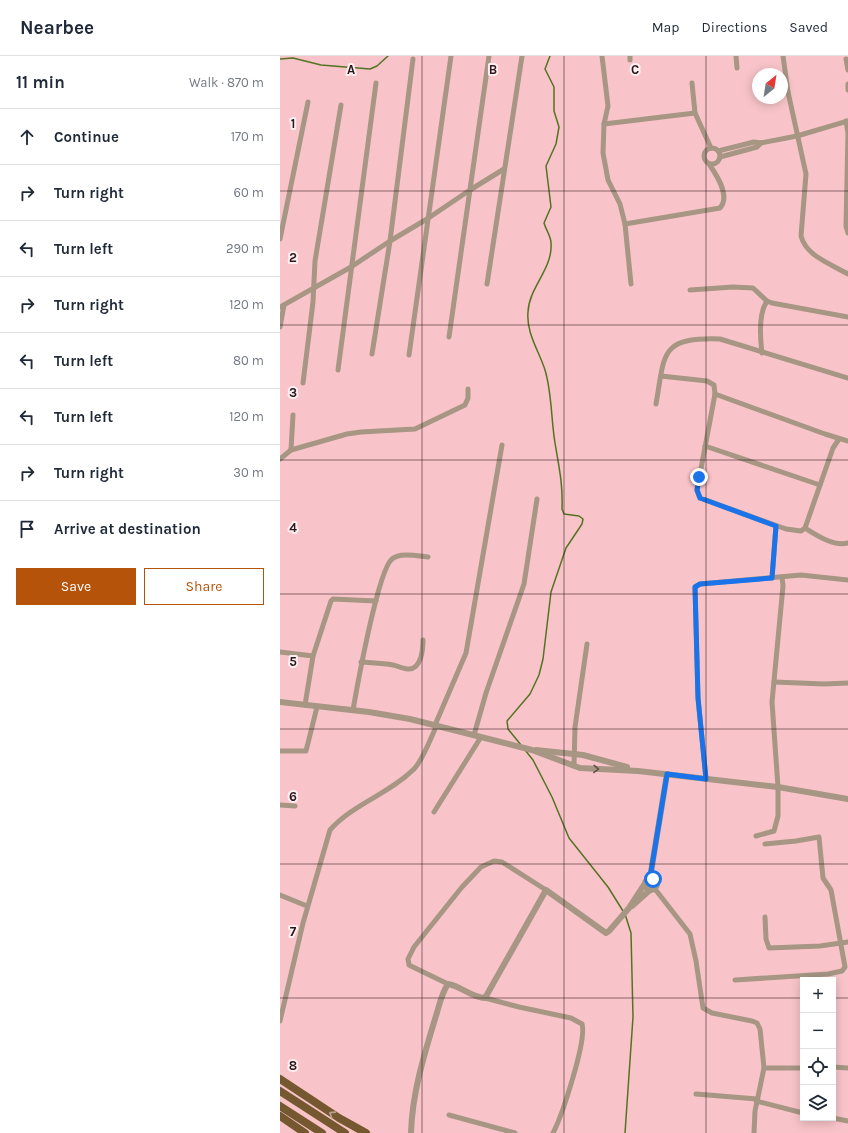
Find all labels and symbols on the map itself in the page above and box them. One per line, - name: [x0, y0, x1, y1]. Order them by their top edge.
- text: A: [347, 62, 355, 77]
- text: B: [489, 62, 497, 77]
- text: C: [631, 62, 639, 77]
- north arrow: [752, 68, 788, 104]
- text: 1: [291, 116, 295, 131]
- text: 2: [289, 250, 297, 265]
- text: 3: [289, 385, 297, 400]
- route end: [690, 468, 708, 486]
- text: 4: [289, 520, 297, 535]
- text: 5: [289, 654, 297, 669]
- one-way arrow: [593, 764, 599, 773]
- text: 6: [289, 789, 297, 804]
- route start: [644, 870, 662, 888]
- text: 7: [290, 924, 297, 939]
- text: 8: [289, 1058, 297, 1073]
- one-way arrow: [329, 1111, 336, 1119]

